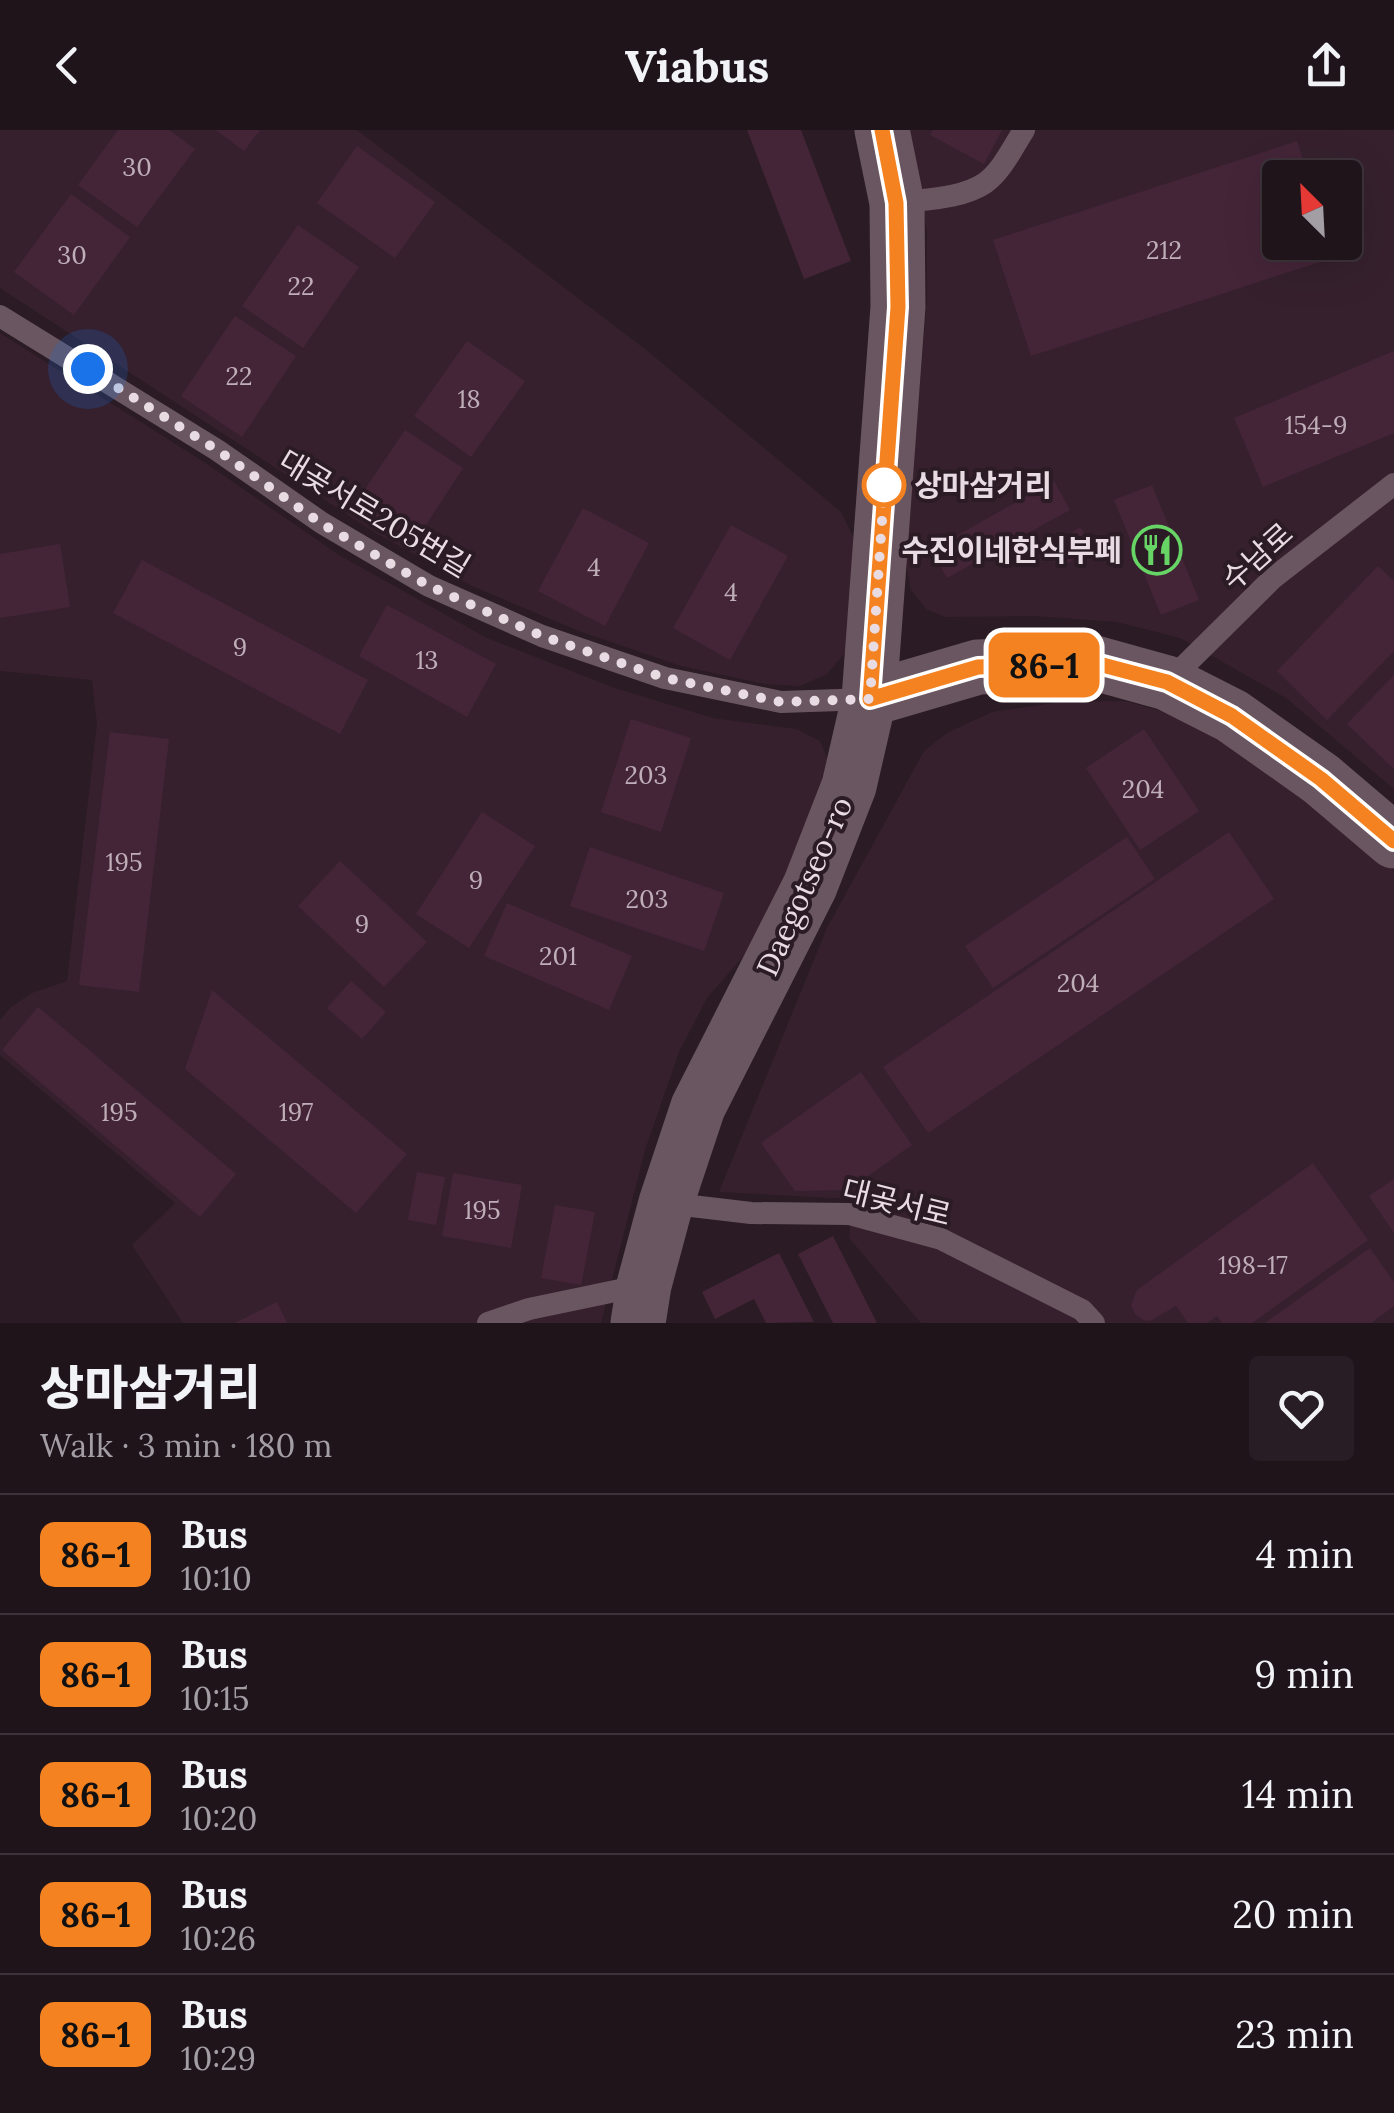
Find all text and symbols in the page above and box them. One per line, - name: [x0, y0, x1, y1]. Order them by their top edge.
- text: Viabus: [625, 37, 769, 94]
- icon: back: [40, 38, 95, 93]
- icon: share: [1299, 38, 1354, 93]
- house number: 30: [122, 151, 152, 183]
- north arrow: [1262, 160, 1362, 260]
- map controls: [1262, 160, 1362, 260]
- house number: 212: [1146, 234, 1182, 266]
- house number: 30: [57, 239, 87, 271]
- house number: 22: [288, 270, 314, 302]
- your location: [63, 344, 113, 394]
- house number: 22: [226, 360, 252, 392]
- house number: 18: [457, 383, 481, 415]
- house number: 154-9: [1285, 409, 1347, 441]
- street label: 대곶서로205번길: [272, 441, 478, 585]
- marker: 상마삼거리: [863, 464, 905, 506]
- place label: 상마삼거리: [914, 466, 1052, 504]
- street label: 수남로: [1214, 514, 1300, 598]
- restaurant icon: 수진이네한식부페: [1131, 524, 1183, 576]
- place label: 수진이네한식부페: [901, 531, 1122, 569]
- house number: 4: [587, 551, 601, 583]
- house number: 4: [724, 576, 738, 608]
- house number: 9: [233, 631, 247, 663]
- line badge: 86-1: [974, 632, 1114, 698]
- text: 86-1: [1009, 643, 1079, 688]
- house number: 13: [415, 644, 439, 676]
- house number: 203: [625, 759, 667, 791]
- house number: 204: [1122, 773, 1164, 805]
- street label: Daegotseo-ro: [748, 791, 861, 982]
- house number: 195: [105, 846, 143, 878]
- house number: 9: [469, 864, 483, 896]
- house number: 203: [626, 883, 668, 915]
- house number: 9: [355, 908, 369, 940]
- house number: 201: [539, 940, 577, 972]
- house number: 204: [1057, 967, 1099, 999]
- house number: 195: [100, 1096, 138, 1128]
- house number: 197: [279, 1096, 314, 1128]
- street label: 대곶서로: [839, 1170, 955, 1234]
- house number: 195: [463, 1194, 501, 1226]
- house number: 198-17: [1218, 1249, 1288, 1281]
- button: heart: [1249, 1356, 1354, 1461]
- text: 상마삼거리: [40, 1357, 261, 1418]
- text: Walk · 3 min · 180 m: [40, 1425, 332, 1466]
- text: Bus: [181, 1510, 248, 1558]
- text: 4 min: [1256, 1530, 1354, 1578]
- text: 86-1: [60, 1532, 131, 1577]
- text: 10:10: [181, 1558, 252, 1599]
- text: Bus: [181, 1630, 248, 1678]
- text: 9 min: [1254, 1650, 1354, 1698]
- text: 86-1: [60, 1652, 131, 1697]
- text: 10:15: [181, 1678, 249, 1719]
- text: Bus: [181, 1750, 248, 1798]
- text: 14 min: [1242, 1770, 1354, 1818]
- text: 86-1: [60, 1772, 131, 1817]
- text: 10:20: [181, 1798, 257, 1839]
- text: Bus: [181, 1870, 248, 1918]
- text: 20 min: [1232, 1890, 1354, 1938]
- text: 86-1: [60, 1892, 131, 1937]
- text: 10:26: [181, 1918, 256, 1959]
- text: Bus: [181, 1990, 248, 2038]
- text: 23 min: [1235, 2010, 1354, 2058]
- text: 86-1: [60, 2012, 131, 2057]
- text: 10:29: [181, 2038, 256, 2079]

